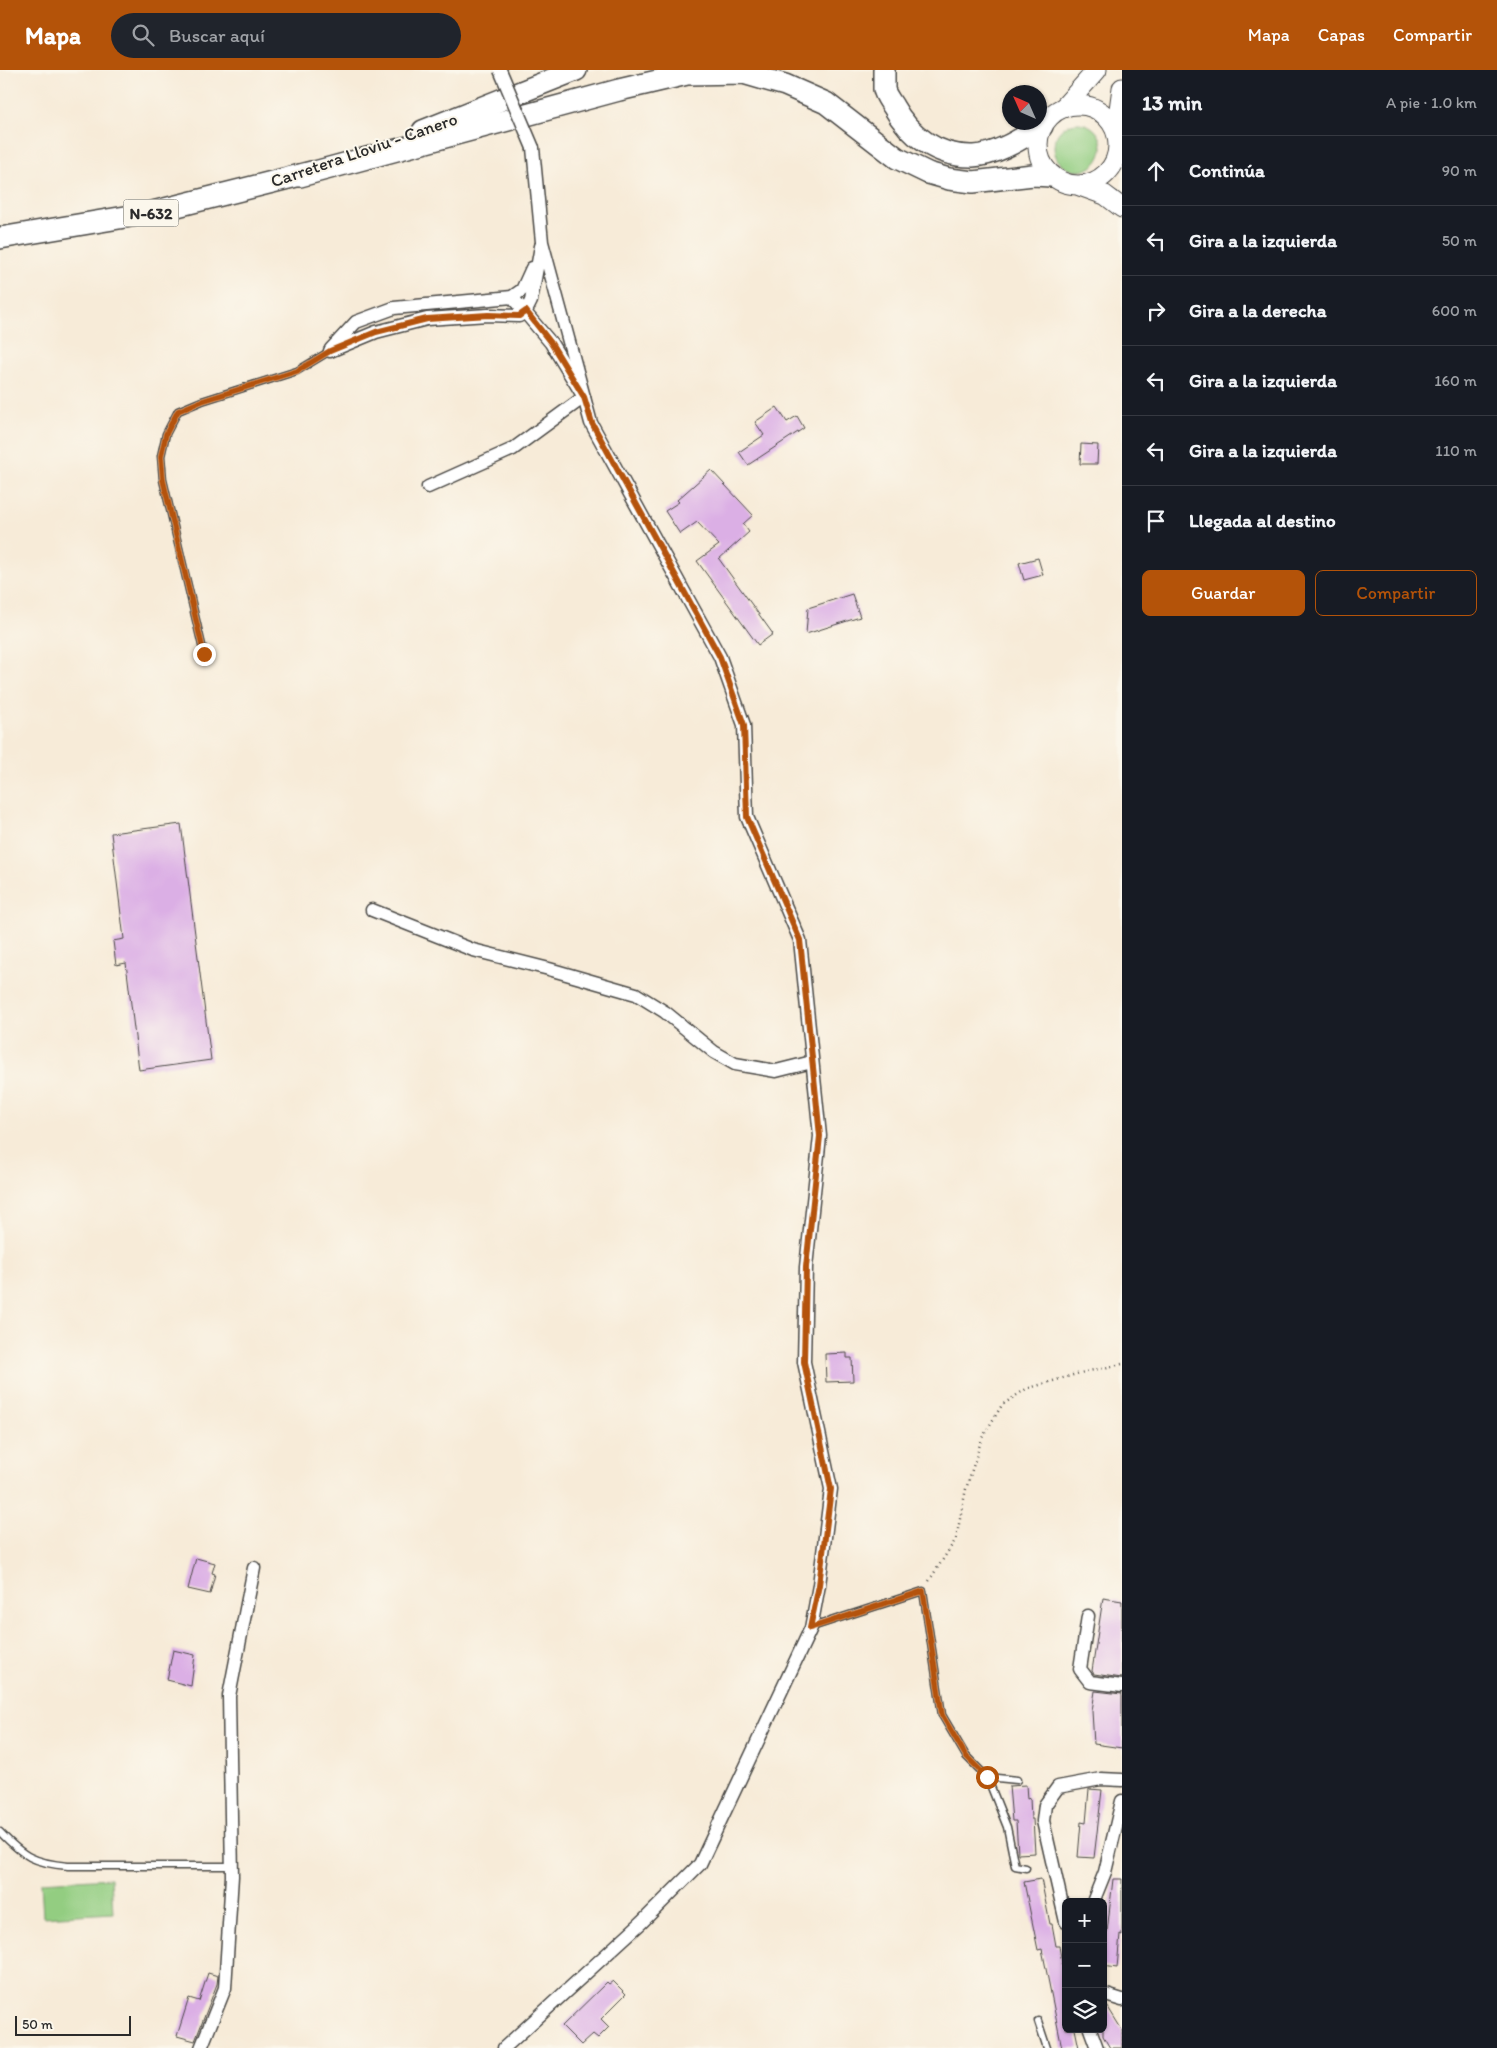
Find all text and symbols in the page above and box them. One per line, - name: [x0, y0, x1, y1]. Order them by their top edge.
- search box: [111, 13, 461, 58]
- text: Mapa: [25, 21, 81, 50]
- icon: search: [129, 21, 157, 49]
- text: Buscar aquí: [169, 24, 265, 47]
- text: Mapa: [1248, 24, 1290, 46]
- text: Capas: [1318, 24, 1365, 46]
- text: Compartir: [1393, 24, 1472, 46]
- north arrow: [1002, 85, 1047, 130]
- text: 13 min: [1142, 90, 1202, 115]
- text: A pie · 1.0 km: [1386, 93, 1477, 112]
- street label: Carretera Lloviu - Canero: [268, 108, 460, 192]
- icon: ahead: [1142, 157, 1170, 185]
- text: Continúa: [1189, 159, 1265, 182]
- text: 90 m: [1442, 161, 1477, 180]
- road number: N-632: [124, 200, 178, 226]
- icon: left: [1142, 227, 1170, 255]
- text: Gira a la izquierda: [1189, 229, 1337, 252]
- text: 50 m: [1442, 231, 1477, 250]
- icon: right: [1142, 297, 1170, 325]
- text: Gira a la derecha: [1189, 299, 1327, 322]
- text: 600 m: [1432, 301, 1477, 320]
- icon: left: [1142, 367, 1170, 395]
- text: Gira a la izquierda: [1189, 369, 1337, 392]
- text: 160 m: [1434, 371, 1477, 390]
- icon: left: [1142, 437, 1170, 465]
- text: Gira a la izquierda: [1189, 439, 1337, 462]
- text: 110 m: [1435, 441, 1477, 460]
- icon: arrive: [1142, 507, 1170, 535]
- text: Llegada al destino: [1189, 509, 1336, 532]
- button: Guardar: [1142, 570, 1305, 616]
- button: Compartir: [1315, 570, 1477, 616]
- route end: [193, 643, 216, 666]
- route start: [976, 1766, 999, 1789]
- map controls: [1062, 1898, 1107, 2033]
- button: +: [1062, 1898, 1107, 1943]
- button: −: [1062, 1943, 1107, 1988]
- button: layers: [1062, 1988, 1107, 2033]
- scale bar: [15, 2013, 131, 2036]
- text: 50 m: [22, 2016, 53, 2033]

